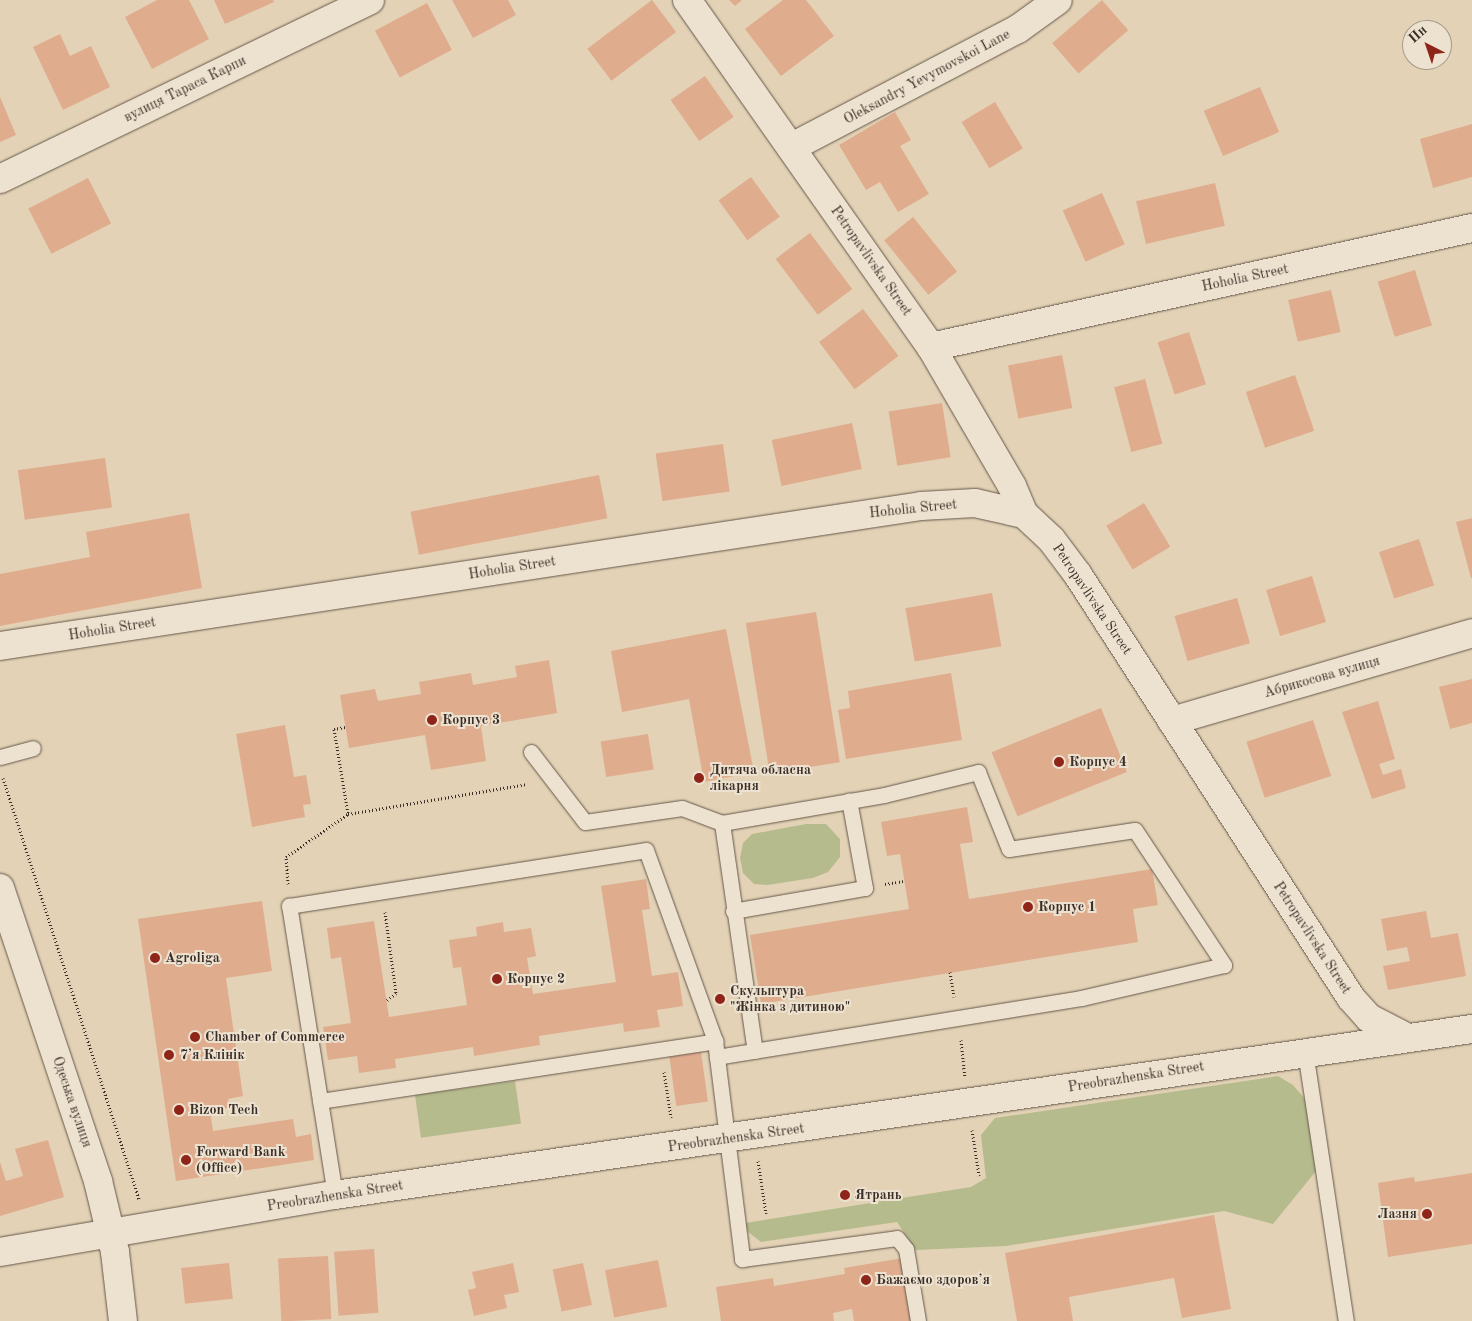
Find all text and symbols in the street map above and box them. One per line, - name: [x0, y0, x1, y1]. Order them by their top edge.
- north arrow: [1402, 20, 1452, 70]
- text: Пн: [1406, 23, 1430, 46]
- street label: Oleksandry Yevymovskoi Lane: [841, 26, 1013, 128]
- street label: вулиця Тараса Карпи: [121, 52, 249, 126]
- street label: Petropavlivska Street: [827, 203, 915, 319]
- street label: Hoholia Street: [1200, 261, 1290, 295]
- street label: Hoholia Street: [868, 496, 958, 522]
- street label: Petropavlivska Street: [1049, 540, 1135, 658]
- street label: Hoholia Street: [467, 553, 557, 583]
- street label: Hoholia Street: [67, 614, 157, 644]
- street label: Абрикосова вулиця: [1262, 652, 1382, 702]
- place label: Корпус 3: [442, 712, 500, 728]
- marker: Корпус 3: [426, 714, 438, 726]
- place label: Корпус 4: [1069, 754, 1127, 770]
- marker: Корпус 4: [1053, 756, 1065, 768]
- place label: Дитяча обласна лікарня: [710, 762, 811, 794]
- marker: Дитяча обласна лікарня: [692, 771, 706, 785]
- street label: Petropavlivska Street: [1269, 879, 1355, 997]
- place label: Корпус 1: [1038, 899, 1096, 915]
- marker: Корпус 1: [1022, 901, 1034, 913]
- place label: Agroliga: [165, 950, 220, 966]
- marker: Agroliga: [149, 952, 161, 964]
- place label: Корпус 2: [507, 971, 565, 987]
- marker: Корпус 2: [491, 973, 503, 985]
- place label: Скульптура "Жінка з дитиною": [730, 983, 850, 1016]
- marker: Скульптура "Жінка з дитиною": [714, 993, 726, 1005]
- place label: Chamber of Commerce: [205, 1029, 345, 1045]
- marker: Chamber of Commerce: [189, 1031, 201, 1043]
- place label: 7ʼя Клінік: [180, 1047, 245, 1063]
- marker: 7ʼя Клінік: [162, 1048, 176, 1062]
- street label: Одеська вулиця: [49, 1054, 95, 1150]
- street label: Preobrazhenska Street: [1067, 1058, 1205, 1096]
- place label: Bizon Tech: [189, 1102, 258, 1118]
- marker: Bizon Tech: [173, 1104, 185, 1116]
- street label: Preobrazhenska Street: [667, 1120, 805, 1156]
- place label: Forward Bank (Office): [196, 1144, 285, 1176]
- marker: Forward Bank (Office): [180, 1154, 192, 1166]
- street label: Preobrazhenska Street: [266, 1177, 404, 1215]
- place label: Ятрань: [855, 1187, 901, 1203]
- marker: Ятрань: [839, 1189, 851, 1201]
- place label: Лазня: [1378, 1206, 1417, 1222]
- marker: Лазня: [1421, 1208, 1433, 1220]
- place label: Бажаємо здоровʼя: [876, 1272, 990, 1288]
- marker: Бажаємо здоровʼя: [860, 1274, 872, 1286]

